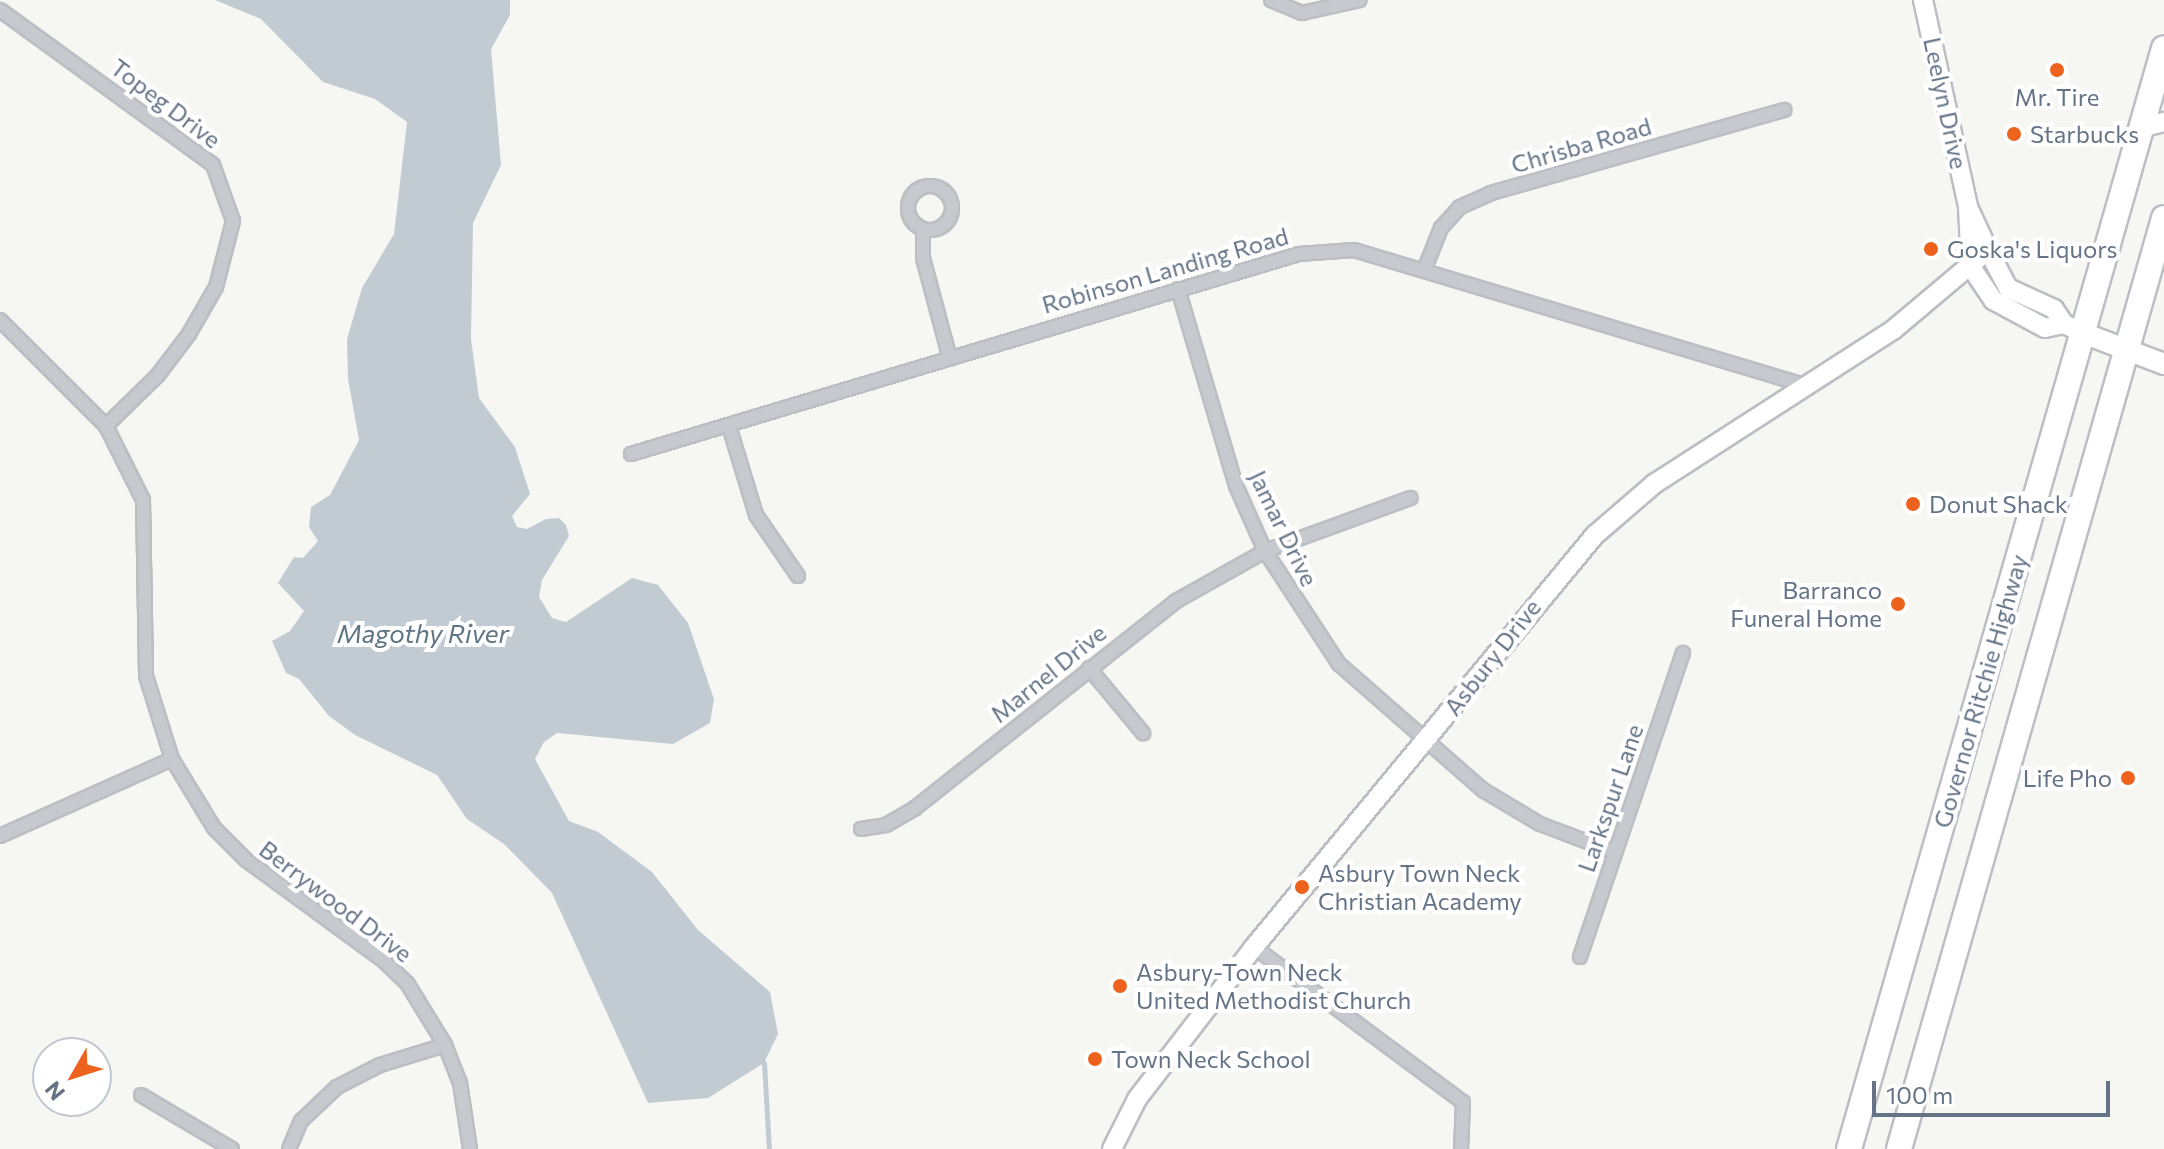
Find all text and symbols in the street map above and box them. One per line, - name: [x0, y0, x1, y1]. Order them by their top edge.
- street label: Leelyn Drive: [1918, 35, 1974, 171]
- street label: Topeg Drive: [105, 52, 227, 154]
- marker: Mr. Tire: [2048, 61, 2066, 79]
- place label: Mr. Tire: [2014, 83, 2100, 111]
- street label: Chrisba Road: [1508, 111, 1654, 179]
- place label: Starbucks: [2030, 120, 2139, 148]
- marker: Starbucks: [2005, 125, 2023, 143]
- street label: Robinson Landing Road: [1039, 221, 1291, 319]
- place label: Goska's Liquors: [1947, 235, 2117, 263]
- marker: Goska's Liquors: [1922, 240, 1940, 258]
- street label: Jamar Drive: [1244, 465, 1324, 591]
- place label: Donut Shack: [1929, 490, 2068, 518]
- marker: Donut Shack: [1904, 495, 1922, 513]
- street label: Governor Ritchie Highway: [1927, 551, 2033, 831]
- place label: Barranco Funeral Home: [1730, 576, 1882, 632]
- street label: Asbury Drive: [1438, 593, 1546, 721]
- marker: Barranco Funeral Home: [1889, 595, 1907, 613]
- water label: Magothy River: [337, 617, 509, 649]
- street label: Marnel Drive: [985, 618, 1111, 728]
- street label: Larkspur Lane: [1571, 720, 1649, 876]
- place label: Life Pho: [2023, 764, 2112, 792]
- marker: Life Pho: [2119, 769, 2137, 787]
- street label: Berrywood Drive: [254, 834, 418, 968]
- place label: Asbury Town Neck Christian Academy: [1318, 859, 1522, 915]
- marker: Asbury Town Neck Christian Academy: [1293, 878, 1311, 896]
- place label: Asbury-Town Neck United Methodist Church: [1136, 958, 1411, 1014]
- marker: Asbury-Town Neck United Methodist Church: [1111, 977, 1129, 995]
- north arrow: [32, 1037, 112, 1117]
- place label: Town Neck School: [1111, 1045, 1311, 1073]
- marker: Town Neck School: [1086, 1050, 1104, 1068]
- scale bar: [1876, 1065, 2114, 1115]
- text: N: [39, 1076, 70, 1106]
- text: 100 m: [1886, 1080, 1953, 1109]

